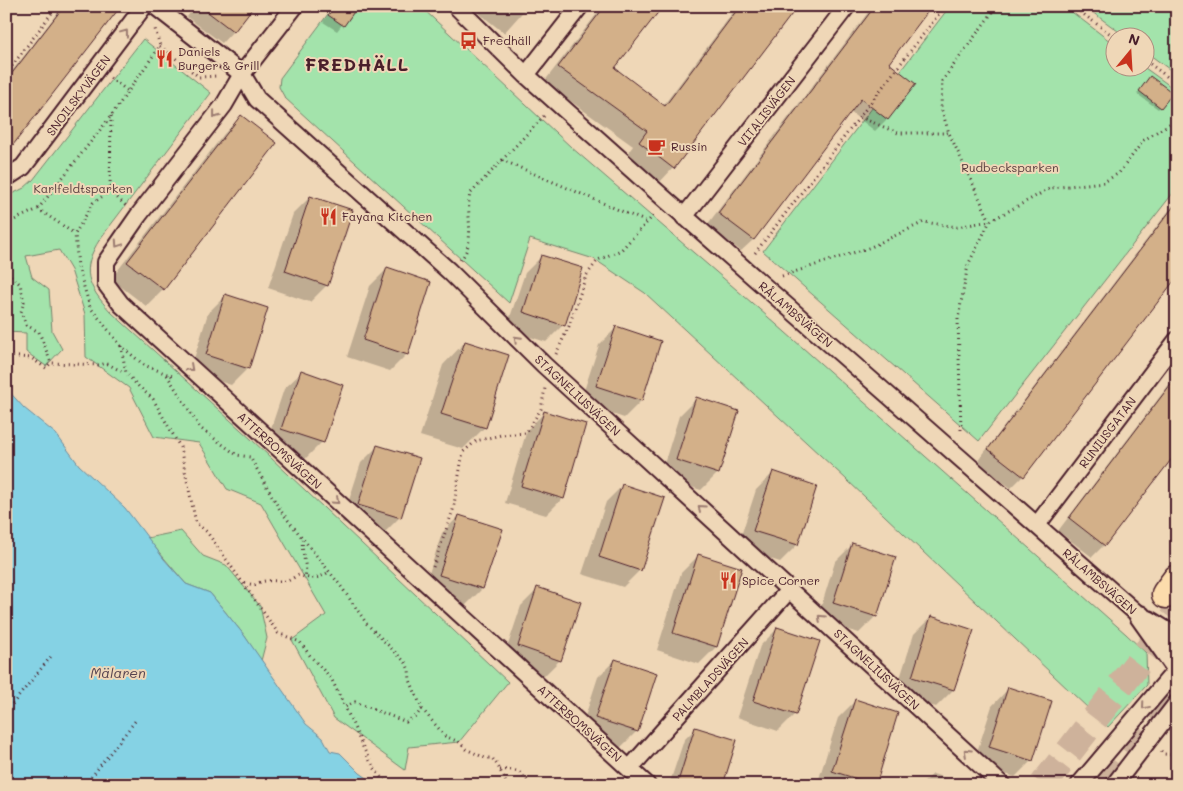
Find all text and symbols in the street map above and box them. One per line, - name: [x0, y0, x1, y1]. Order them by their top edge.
- north arrow: [1106, 28, 1156, 78]
- text: N: [1126, 28, 1142, 50]
- one-way arrow: [119, 30, 127, 39]
- bus stop icon: Fredhäll: [459, 30, 479, 50]
- place label: Fredhäll: [483, 32, 531, 48]
- place label: Daniels Burger & Grill: [178, 43, 259, 73]
- restaurant icon: Daniels Burger & Grill: [154, 48, 174, 68]
- street label: SNOILSKYVÄGEN: [42, 51, 114, 139]
- district label: FREDHÄLL: [305, 52, 409, 76]
- street label: VITALISVÄGEN: [733, 73, 799, 149]
- one-way arrow: [214, 109, 222, 118]
- cafe icon: Russin: [647, 136, 667, 156]
- place label: Russin: [671, 138, 707, 154]
- park label: Rudbecksparken: [961, 159, 1059, 175]
- park label: Karlfeldtsparken: [34, 180, 132, 196]
- restaurant icon: Fayana Kitchen: [318, 206, 338, 226]
- place label: Fayana Kitchen: [342, 208, 432, 224]
- one-way arrow: [115, 238, 124, 248]
- street label: RÅLAMBSVÄGEN: [756, 277, 836, 351]
- one-way arrow: [514, 336, 523, 345]
- street label: STAGNELIUSVÄGEN: [532, 351, 624, 439]
- one-way arrow: [184, 362, 193, 371]
- street label: RUNIUSGATAN: [1075, 393, 1139, 471]
- street label: ATTERBOMSVÄGEN: [234, 408, 326, 492]
- one-way arrow: [331, 495, 340, 504]
- one-way arrow: [698, 505, 707, 514]
- street label: RÅLAMBSVÄGEN: [1060, 544, 1140, 618]
- restaurant icon: Spice Corner: [718, 570, 738, 590]
- place label: Spice Corner: [742, 572, 820, 588]
- one-way arrow: [818, 615, 827, 624]
- street label: STAGNELIUSVÄGEN: [831, 625, 923, 713]
- street label: PALMBLADSVÄGEN: [668, 634, 752, 724]
- water label: Mälaren: [90, 663, 146, 682]
- street label: ATTERBOMSVÄGEN: [534, 681, 626, 765]
- one-way arrow: [1142, 701, 1151, 710]
- one-way arrow: [963, 749, 972, 758]

